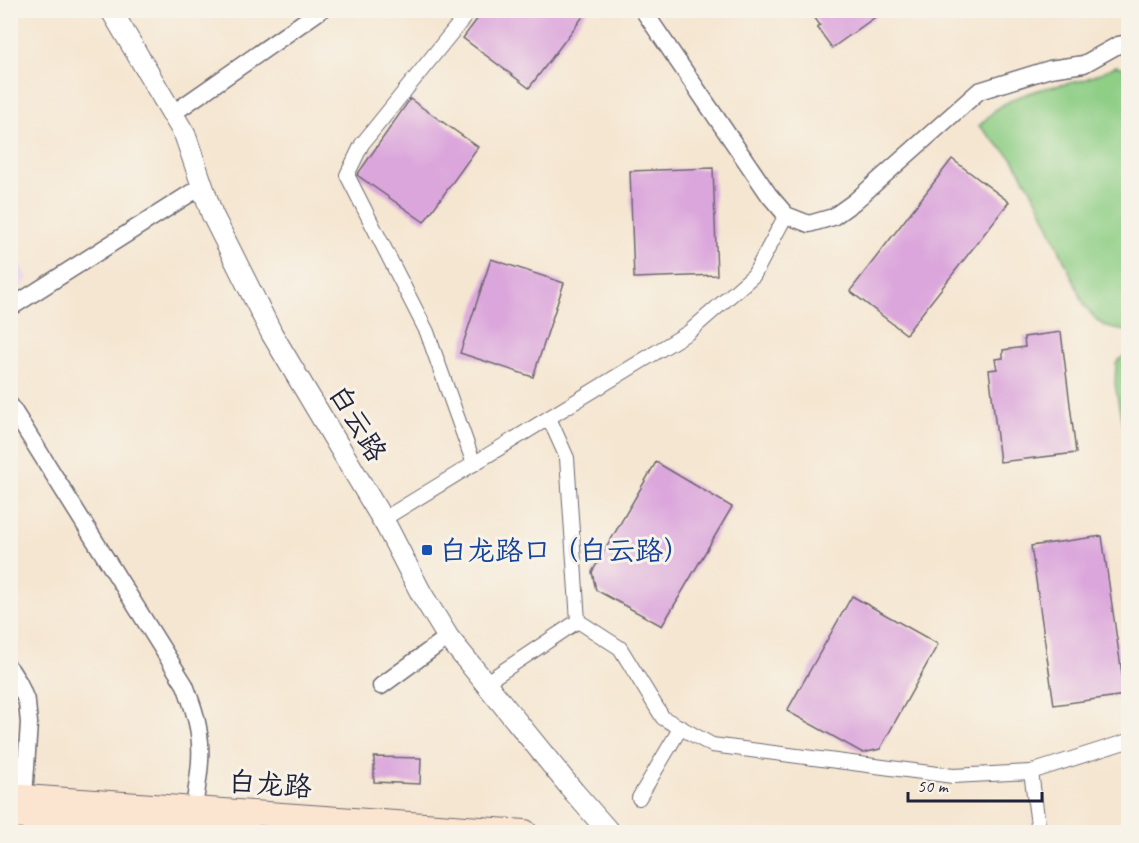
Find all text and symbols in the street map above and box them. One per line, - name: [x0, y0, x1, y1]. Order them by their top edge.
- street label: 白云路: [321, 378, 395, 468]
- place label: 白龙路口（白云路）: [439, 533, 691, 568]
- marker: 白龙路口（白云路）: [420, 543, 434, 557]
- street label: 白龙路: [227, 764, 313, 804]
- scale bar: [908, 765, 1042, 803]
- text: 50 m: [917, 775, 950, 797]

